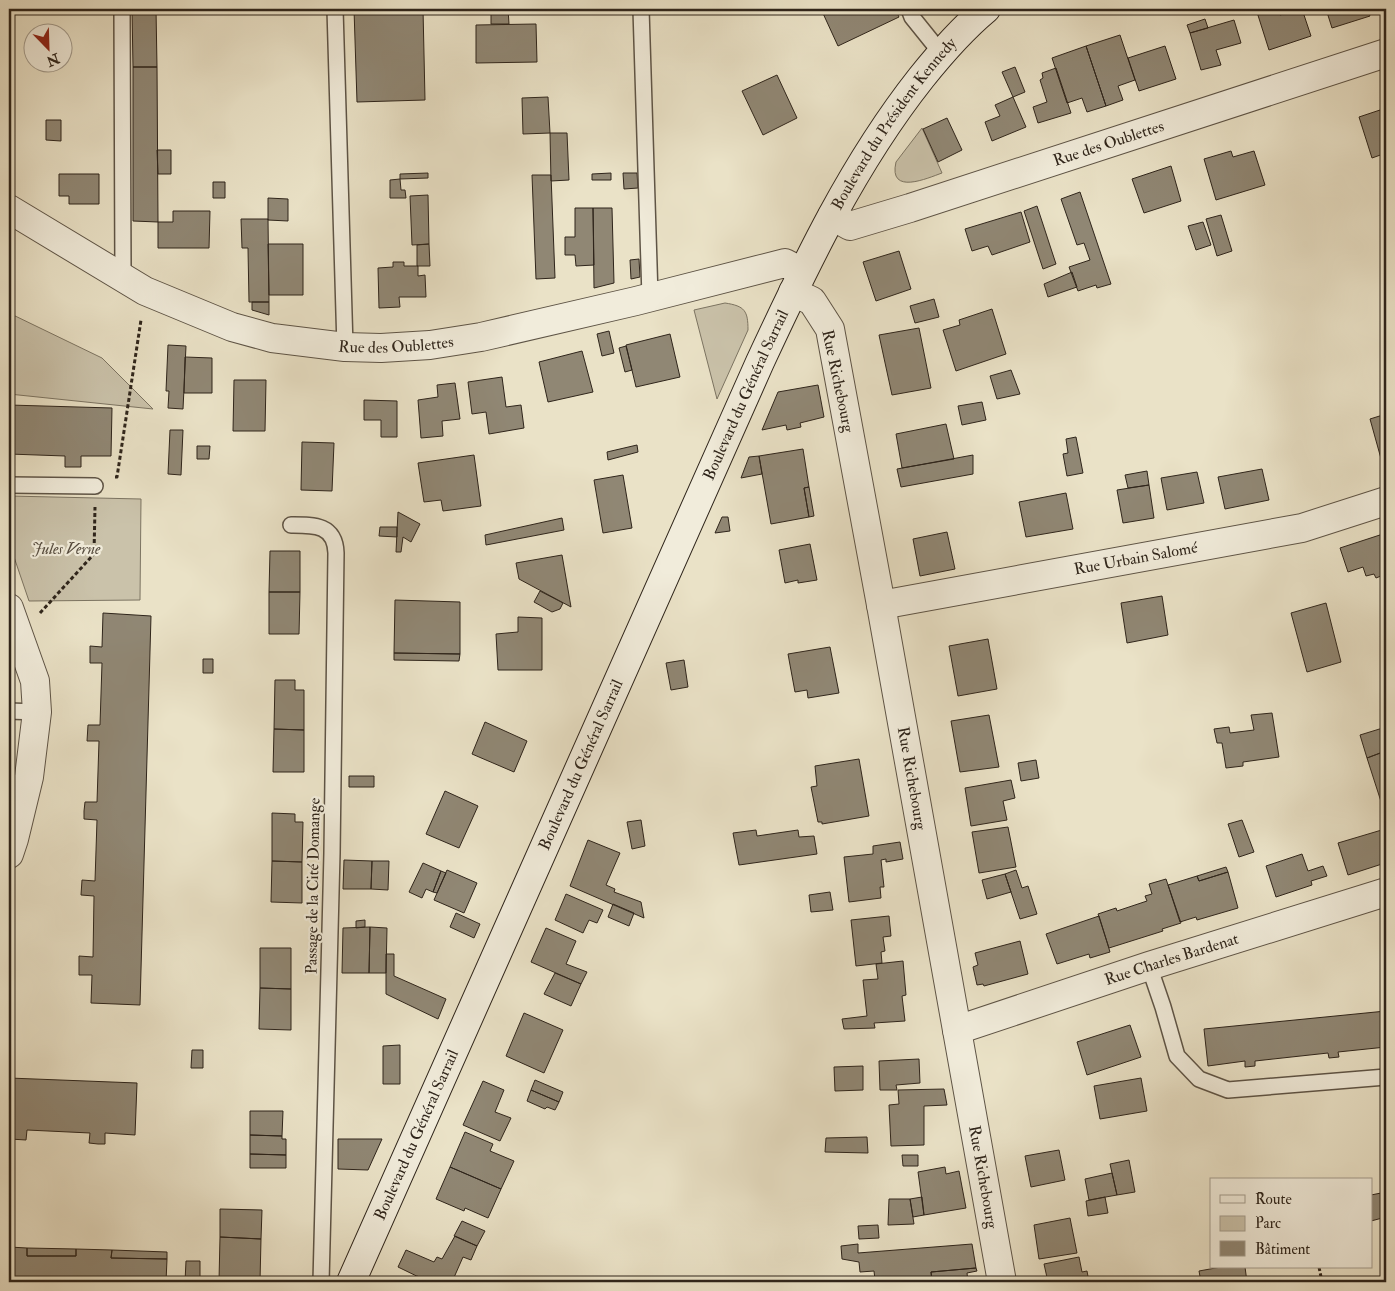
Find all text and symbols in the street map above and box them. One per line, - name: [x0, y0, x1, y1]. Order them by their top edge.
- north arrow: [22, 22, 72, 72]
- street label: Boulevard du Président Kennedy: [827, 33, 961, 213]
- text: N: [43, 49, 63, 70]
- street label: Rue des Oublettes: [1051, 116, 1166, 171]
- street label: Boulevard du Général Sarrail: [699, 307, 793, 483]
- street label: Rue Richebourg: [817, 328, 859, 435]
- street label: Rue des Oublettes: [337, 331, 455, 358]
- street label: Rue Urbain Salomé: [1072, 537, 1199, 580]
- park label: Jules Verne: [32, 539, 101, 559]
- street label: Boulevard du Général Sarrail: [534, 676, 628, 853]
- street label: Rue Richebourg: [893, 725, 931, 833]
- street label: Passage de la Cité Domange: [301, 797, 325, 974]
- street label: Rue Charles Bardenat: [1102, 929, 1241, 990]
- street label: Boulevard du Général Sarrail: [370, 1046, 463, 1223]
- street label: Rue Richebourg: [964, 1124, 1002, 1231]
- legend: [1210, 1178, 1372, 1268]
- text: Route: [1255, 1190, 1292, 1209]
- text: Parc: [1255, 1214, 1281, 1233]
- text: Bâtiment: [1255, 1240, 1310, 1259]

